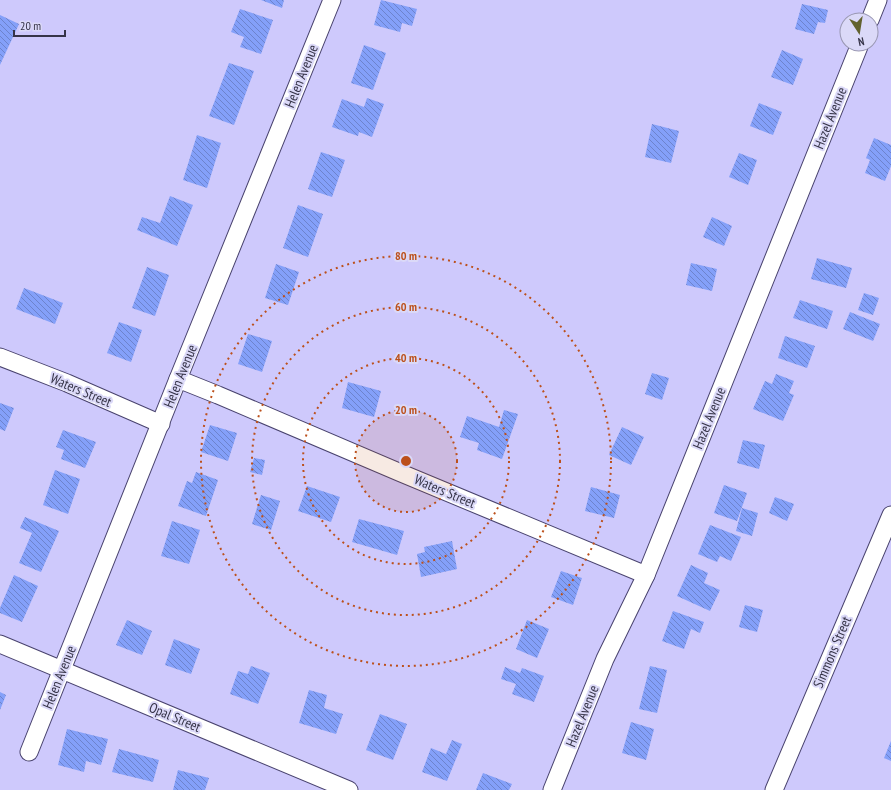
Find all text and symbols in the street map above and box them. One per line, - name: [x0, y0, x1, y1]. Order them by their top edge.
- scale bar: [14, 12, 65, 38]
- north arrow: [839, 12, 879, 52]
- text: 20 m: [20, 18, 41, 33]
- text: N: [857, 34, 865, 49]
- street label: Helen Avenue: [280, 42, 322, 110]
- street label: Hazel Avenue: [809, 84, 851, 152]
- text: 80 m: [395, 248, 417, 263]
- text: 60 m: [395, 299, 417, 314]
- street label: Helen Avenue: [159, 342, 201, 410]
- text: 40 m: [395, 350, 417, 365]
- street label: Waters Street: [48, 369, 114, 411]
- street label: Hazel Avenue: [688, 384, 730, 452]
- text: 20 m: [395, 402, 417, 417]
- centre of rings: [399, 454, 413, 468]
- street label: Waters Street: [412, 470, 478, 512]
- street label: Simmons Street: [809, 613, 855, 691]
- street label: Helen Avenue: [38, 643, 80, 711]
- street label: Hazel Avenue: [561, 682, 603, 750]
- street label: Opal Street: [146, 698, 204, 736]

